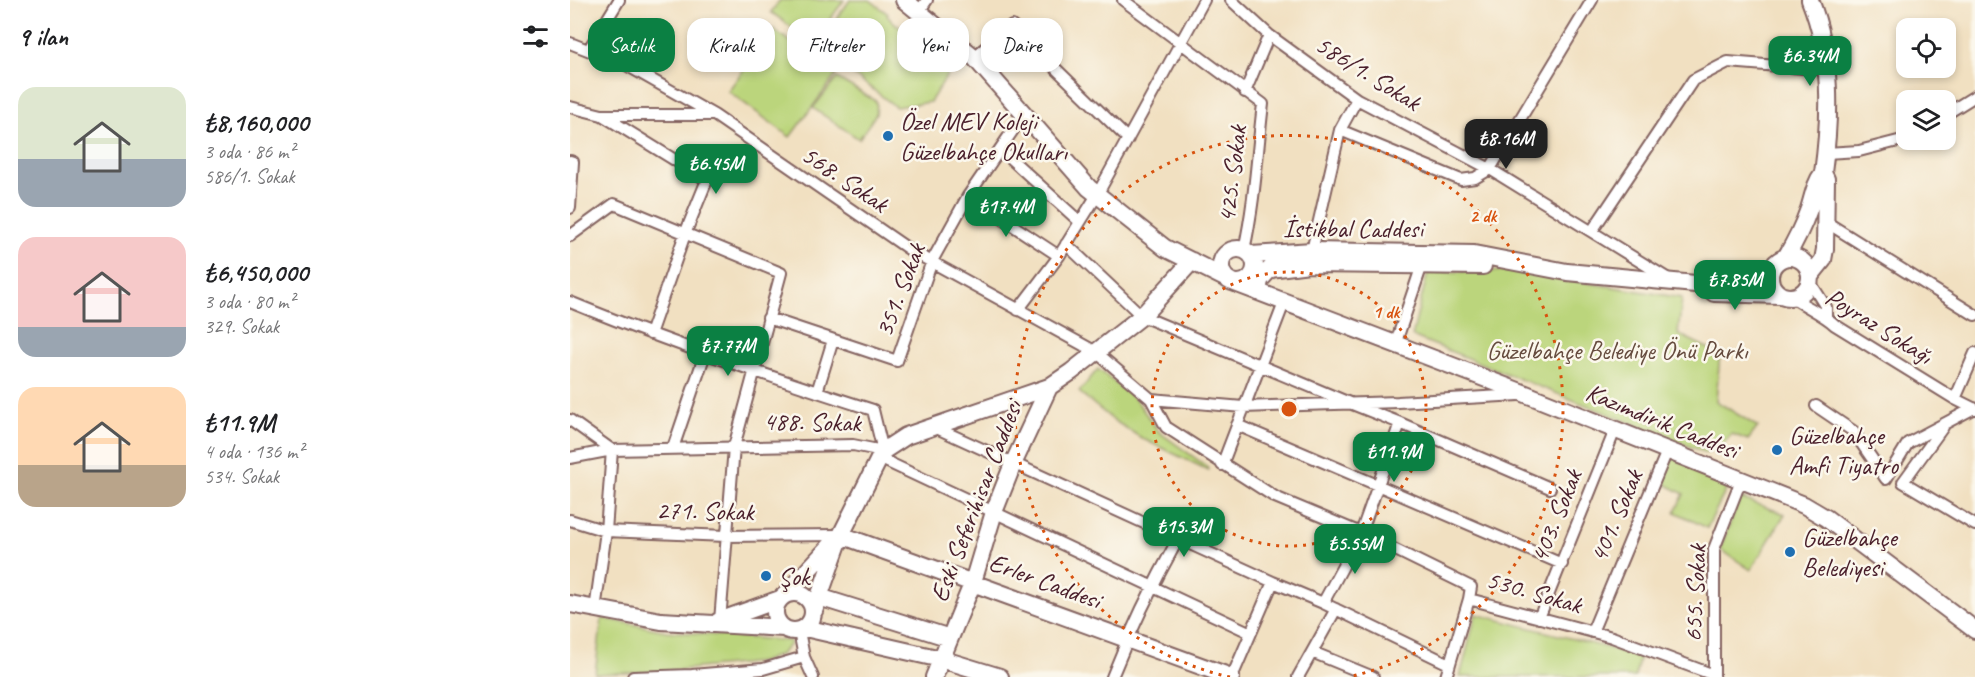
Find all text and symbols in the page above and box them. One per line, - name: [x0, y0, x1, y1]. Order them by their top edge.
- chip: Satılık: [588, 18, 675, 72]
- chip: Kiralık: [687, 18, 775, 72]
- chip: Filtreler: [787, 18, 885, 72]
- chip: Yeni: [897, 18, 969, 72]
- chip: Daire: [981, 18, 1063, 72]
- map controls: [1896, 18, 1956, 150]
- button: locate: [1896, 18, 1956, 78]
- text: 9 ilan: [18, 20, 68, 53]
- icon: filters: [519, 20, 552, 53]
- street label: 586/1. Sokak: [1309, 28, 1428, 119]
- pin: ₺6.34M: [1761, 36, 1859, 87]
- text: ₺6.34M: [1783, 43, 1837, 68]
- button: layers: [1896, 90, 1956, 150]
- place label: Özel MEV Koleji Güzelbahçe Okulları: [900, 105, 1068, 168]
- text: ₺8,160,000: [204, 106, 308, 139]
- icon: home: [66, 111, 138, 183]
- pin: ₺8.16M: [1457, 119, 1555, 170]
- street label: 425. Sokak: [1210, 122, 1255, 224]
- text: ₺8.16M: [1479, 126, 1533, 151]
- marker: Özel MEV Koleji Güzelbahçe Okulları: [881, 129, 895, 143]
- street label: 568. Sokak: [795, 138, 896, 221]
- text: 3 oda · 86 m²: [204, 139, 295, 164]
- pin: ₺6.45M: [667, 144, 765, 195]
- text: ₺6.45M: [689, 151, 743, 176]
- text: 586/1. Sokak: [204, 164, 295, 189]
- pin: ₺17.4M: [957, 187, 1055, 238]
- text: ₺17.4M: [979, 194, 1033, 219]
- text: 2 dk: [1470, 205, 1498, 227]
- street label: İstikbal Caddesi: [1283, 212, 1426, 245]
- street label: 351. Sokak: [867, 237, 933, 341]
- text: ₺6,450,000: [204, 256, 308, 289]
- pin: ₺7.85M: [1686, 260, 1784, 311]
- icon: home: [66, 261, 138, 333]
- text: ₺7.85M: [1708, 267, 1762, 292]
- street label: Poyraz Sokağı: [1819, 280, 1940, 372]
- text: 3 oda · 80 m²: [204, 289, 295, 314]
- text: 1 dk: [1373, 301, 1401, 323]
- text: 329. Sokak: [204, 314, 279, 339]
- pin: ₺7.77M: [679, 326, 777, 377]
- text: ₺7.77M: [701, 333, 755, 358]
- park label: Güzelbahçe Belediye Önü Parkı: [1486, 334, 1749, 367]
- street label: Kazımdirik Caddesi: [1581, 375, 1746, 468]
- street label: Eski Seferihisar Caddesi: [922, 393, 1031, 606]
- centre of rings: [1279, 399, 1299, 419]
- street label: 488. Sokak: [763, 405, 863, 439]
- text: ₺11.9M: [204, 406, 275, 439]
- icon: home: [66, 411, 138, 483]
- place label: Güzelbahçe Amfi Tiyatro: [1789, 419, 1900, 482]
- pin: ₺11.9M: [1345, 432, 1443, 483]
- text: 4 oda · 136 m²: [204, 439, 304, 464]
- text: ₺11.9M: [1367, 439, 1421, 464]
- marker: Güzelbahçe Amfi Tiyatro: [1770, 443, 1784, 457]
- street label: 403. Sokak: [1522, 463, 1590, 567]
- street label: 401. Sokak: [1582, 463, 1651, 567]
- text: 534. Sokak: [204, 464, 279, 489]
- street label: 271. Sokak: [656, 494, 756, 528]
- pin: ₺15.3M: [1135, 507, 1233, 558]
- text: ₺15.3M: [1157, 514, 1211, 539]
- place label: Güzelbahçe Belediyesi: [1802, 521, 1899, 584]
- pin: ₺5.55M: [1306, 524, 1404, 575]
- text: ₺5.55M: [1328, 531, 1382, 556]
- street label: 655. Sokak: [1676, 542, 1714, 643]
- street label: Erler Caddesi: [984, 545, 1109, 618]
- marker: Güzelbahçe Belediyesi: [1783, 545, 1797, 559]
- place label: Şok: [778, 560, 812, 593]
- street label: 530. Sokak: [1483, 563, 1587, 622]
- marker: Şok: [759, 569, 773, 583]

